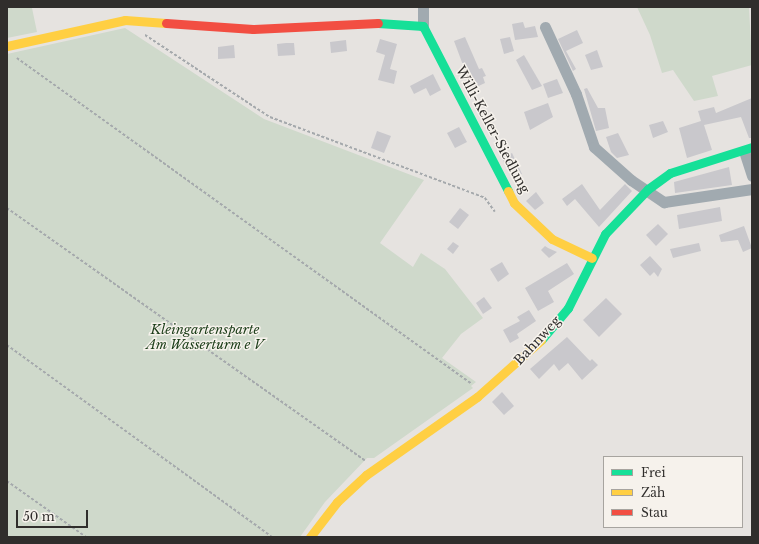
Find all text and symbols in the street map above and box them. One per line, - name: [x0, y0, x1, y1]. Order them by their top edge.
- street label: Willi-Keller-Siedlung: [452, 64, 532, 196]
- street label: Bahnweg: [512, 313, 564, 369]
- park label: Kleingartensparte Am Wasserturm e V: [146, 323, 264, 354]
- legend: [603, 456, 743, 528]
- text: Frei: [641, 465, 666, 480]
- text: Zäh: [641, 485, 665, 500]
- scale bar: [18, 502, 90, 528]
- text: Stau: [641, 505, 668, 520]
- text: 50 m: [23, 509, 55, 524]

